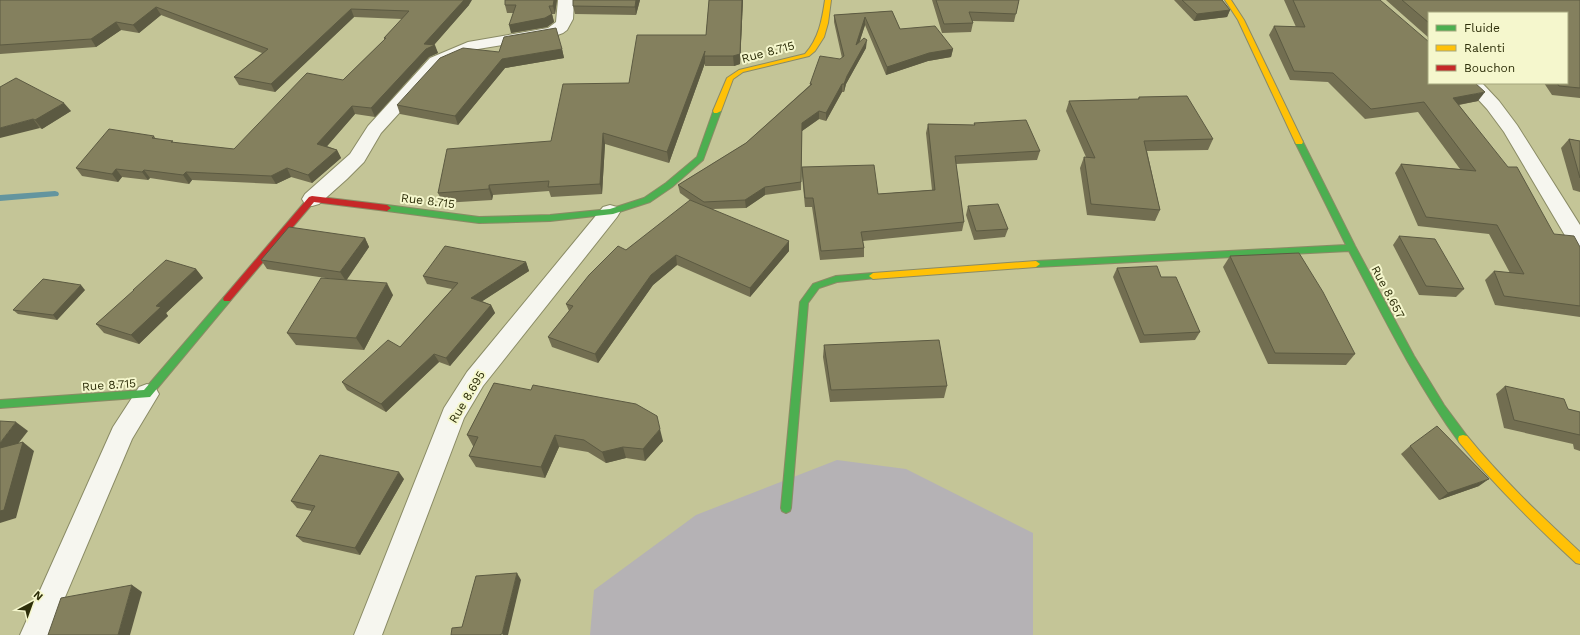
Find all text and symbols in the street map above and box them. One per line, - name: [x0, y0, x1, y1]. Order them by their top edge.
- legend: [1428, 12, 1568, 84]
- text: Fluide: [1464, 21, 1500, 35]
- street label: Rue 8.715: [740, 38, 796, 66]
- text: Ralenti: [1464, 41, 1505, 55]
- text: Bouchon: [1464, 61, 1515, 75]
- street label: Rue 8.715: [400, 191, 456, 211]
- street label: Rue 8.657: [1368, 263, 1408, 321]
- street label: Rue 8.695: [446, 368, 488, 426]
- street label: Rue 8.715: [81, 376, 137, 394]
- north arrow: [12, 583, 52, 623]
- text: N: [31, 588, 46, 603]

